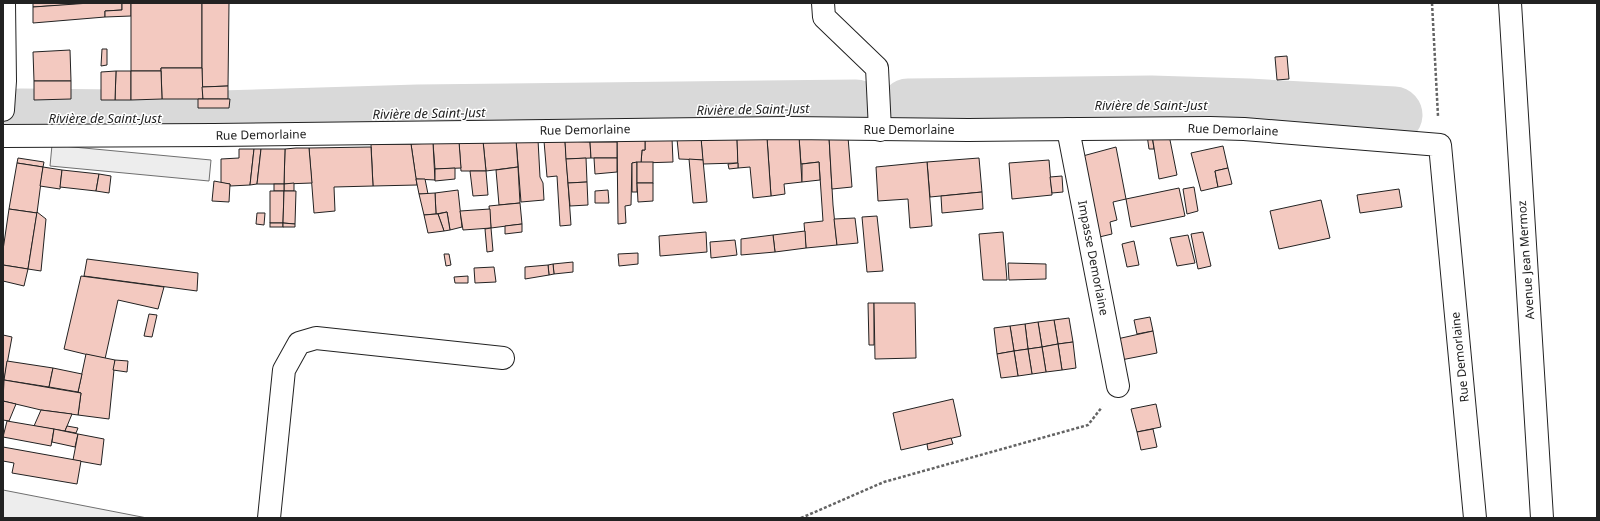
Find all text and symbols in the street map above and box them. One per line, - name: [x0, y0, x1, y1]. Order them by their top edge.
- water label: Rivière de Saint-Just: [1094, 96, 1208, 114]
- water label: Rivière de Saint-Just: [696, 99, 810, 119]
- water label: Rivière de Saint-Just: [372, 103, 486, 123]
- water label: Rivière de Saint-Just: [48, 109, 162, 127]
- street label: Rue Demorlaine: [1187, 119, 1279, 140]
- street label: Rue Demorlaine: [539, 120, 631, 139]
- street label: Rue Demorlaine: [864, 121, 955, 138]
- street label: Rue Demorlaine: [215, 125, 307, 144]
- street label: Impasse Demorlaine: [1074, 199, 1113, 317]
- street label: Avenue Jean Mermoz: [1513, 200, 1538, 320]
- street label: Rue Demorlaine: [1446, 311, 1473, 403]

